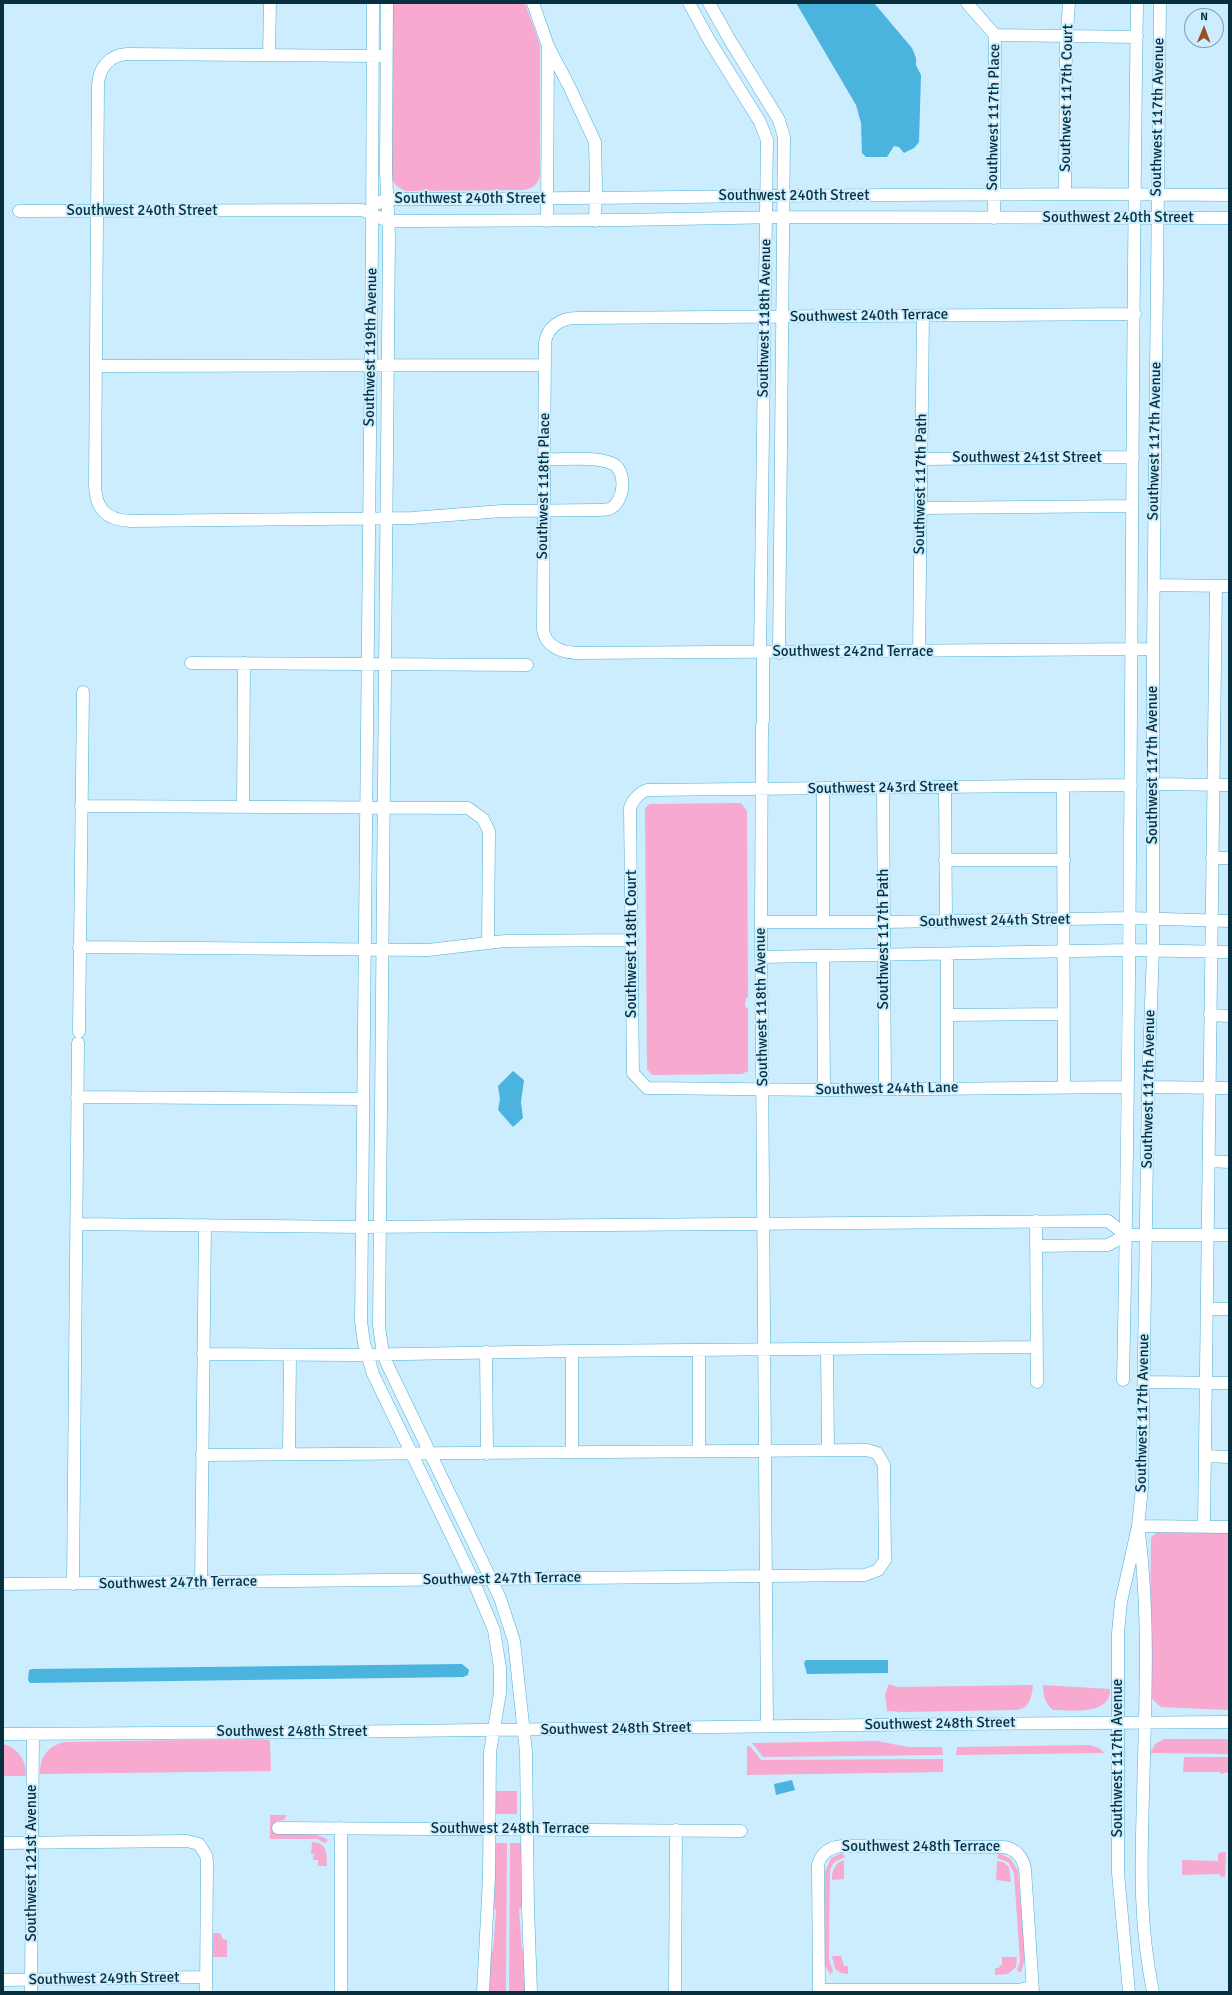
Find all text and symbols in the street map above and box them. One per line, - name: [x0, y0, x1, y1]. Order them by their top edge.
- north arrow: [1184, 8, 1224, 48]
- text: N: [1200, 10, 1208, 23]
- street label: Southwest 117th Court: [1057, 24, 1077, 172]
- street label: Southwest 117th Avenue: [1148, 37, 1168, 197]
- street label: Southwest 117th Place: [984, 43, 1004, 191]
- street label: Southwest 240th Street: [719, 187, 869, 205]
- street label: Southwest 240th Street: [395, 190, 545, 208]
- street label: Southwest 240th Street: [67, 202, 217, 220]
- street label: Southwest 240th Street: [1043, 209, 1193, 227]
- street label: Southwest 118th Avenue: [755, 238, 775, 398]
- street label: Southwest 119th Avenue: [361, 267, 381, 427]
- street label: Southwest 240th Terrace: [790, 306, 948, 326]
- street label: Southwest 117th Avenue: [1145, 361, 1165, 521]
- street label: Southwest 118th Place: [534, 412, 554, 560]
- street label: Southwest 117th Path: [911, 413, 931, 555]
- street label: Southwest 241st Street: [952, 449, 1102, 467]
- street label: Southwest 242nd Terrace: [772, 643, 934, 661]
- street label: Southwest 117th Avenue: [1144, 686, 1162, 844]
- street label: Southwest 243rd Street: [807, 778, 959, 798]
- street label: Southwest 117th Path: [875, 869, 893, 1009]
- street label: Southwest 118th Court: [623, 870, 641, 1018]
- street label: Southwest 244th Street: [919, 911, 1071, 931]
- street label: Southwest 118th Avenue: [752, 927, 772, 1087]
- street label: Southwest 117th Avenue: [1139, 1009, 1159, 1169]
- street label: Southwest 244th Lane: [815, 1079, 959, 1099]
- street label: Southwest 117th Avenue: [1133, 1333, 1153, 1493]
- street label: Southwest 247th Terrace: [423, 1569, 581, 1589]
- street label: Southwest 247th Terrace: [99, 1573, 257, 1593]
- street label: Southwest 117th Avenue: [1109, 1679, 1127, 1837]
- street label: Southwest 248th Street: [864, 1714, 1016, 1734]
- street label: Southwest 248th Street: [540, 1719, 692, 1739]
- street label: Southwest 248th Street: [217, 1723, 367, 1741]
- street label: Southwest 121st Avenue: [23, 1784, 41, 1942]
- street label: Southwest 248th Terrace: [431, 1820, 589, 1838]
- street label: Southwest 248th Terrace: [842, 1838, 1000, 1856]
- street label: Southwest 249th Street: [28, 1969, 180, 1989]

